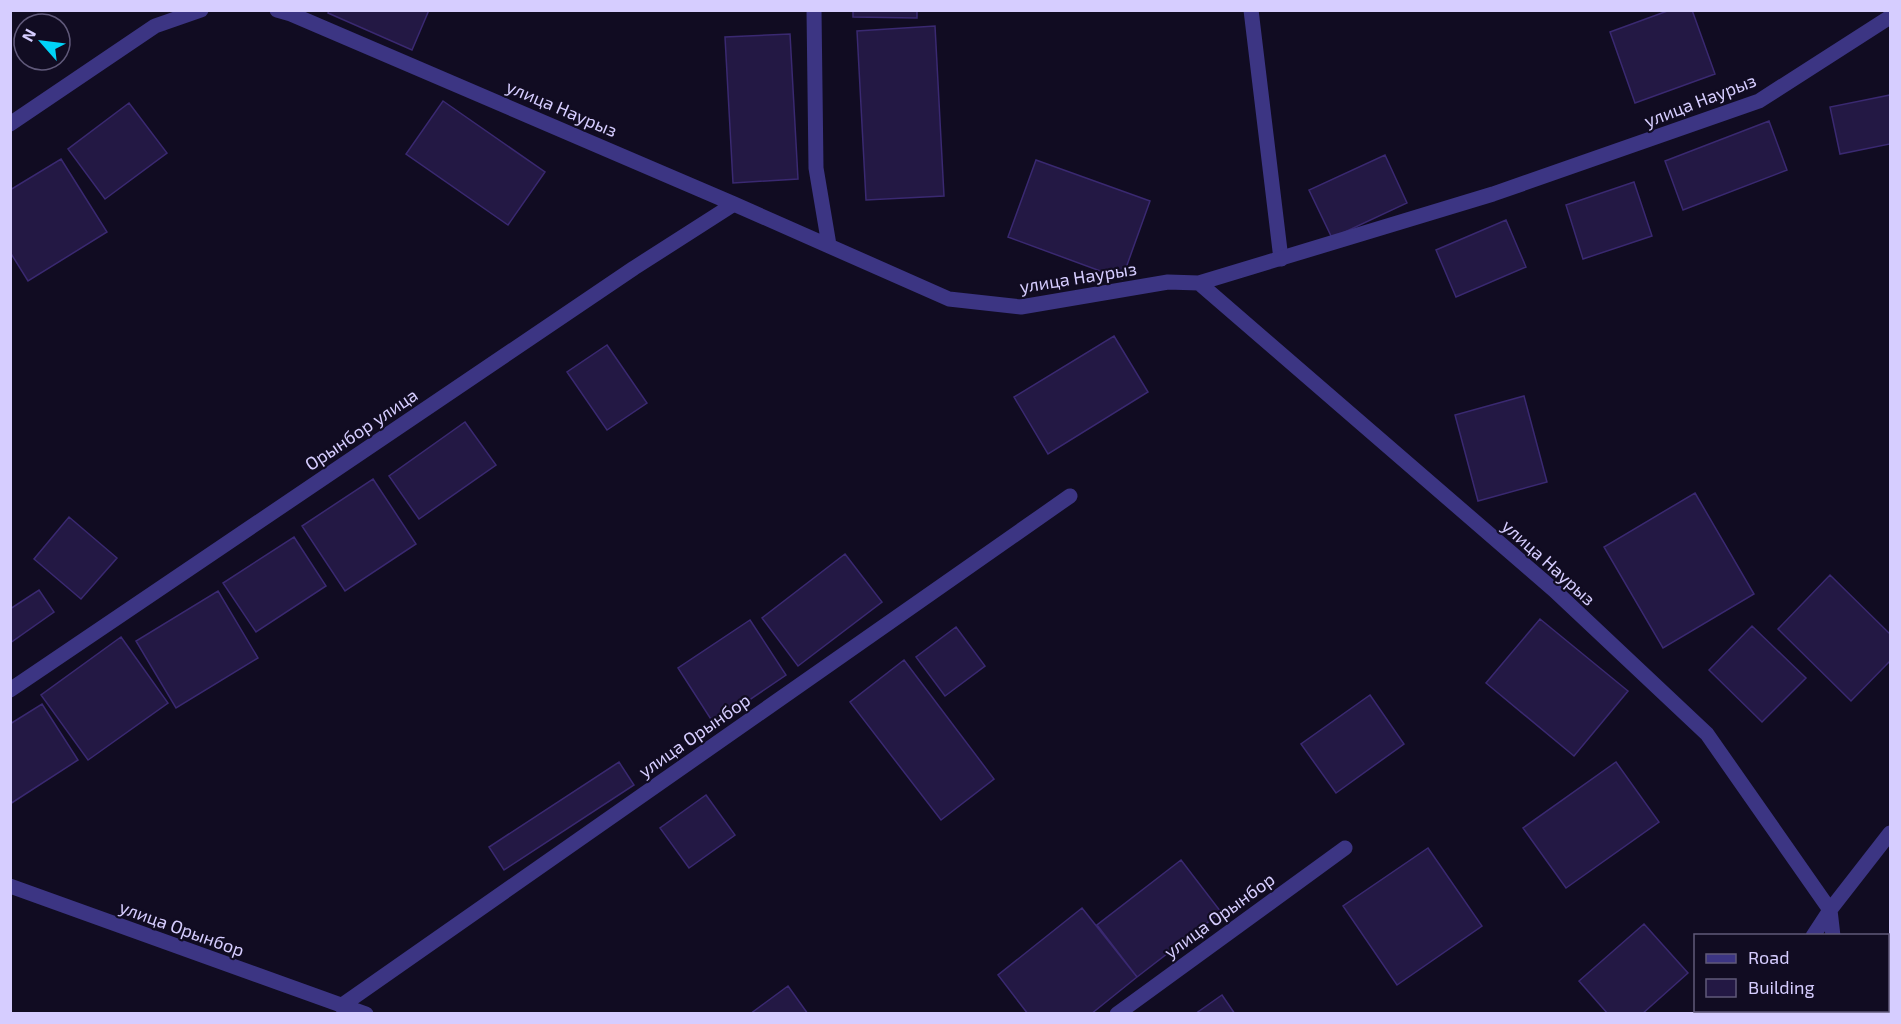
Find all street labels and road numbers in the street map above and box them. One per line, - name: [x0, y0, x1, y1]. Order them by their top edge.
- street label: улица Наурыз: [1641, 69, 1759, 131]
- street label: улица Наурыз: [503, 75, 621, 141]
- street label: улица Наурыз: [1018, 257, 1138, 297]
- street label: Орынбор улица: [300, 383, 422, 475]
- street label: улица Наурыз: [1498, 514, 1600, 610]
- street label: улица Орынбор: [634, 688, 754, 782]
- street label: улица Орынбор: [1159, 867, 1279, 963]
- street label: улица Орынбор: [117, 895, 247, 961]

